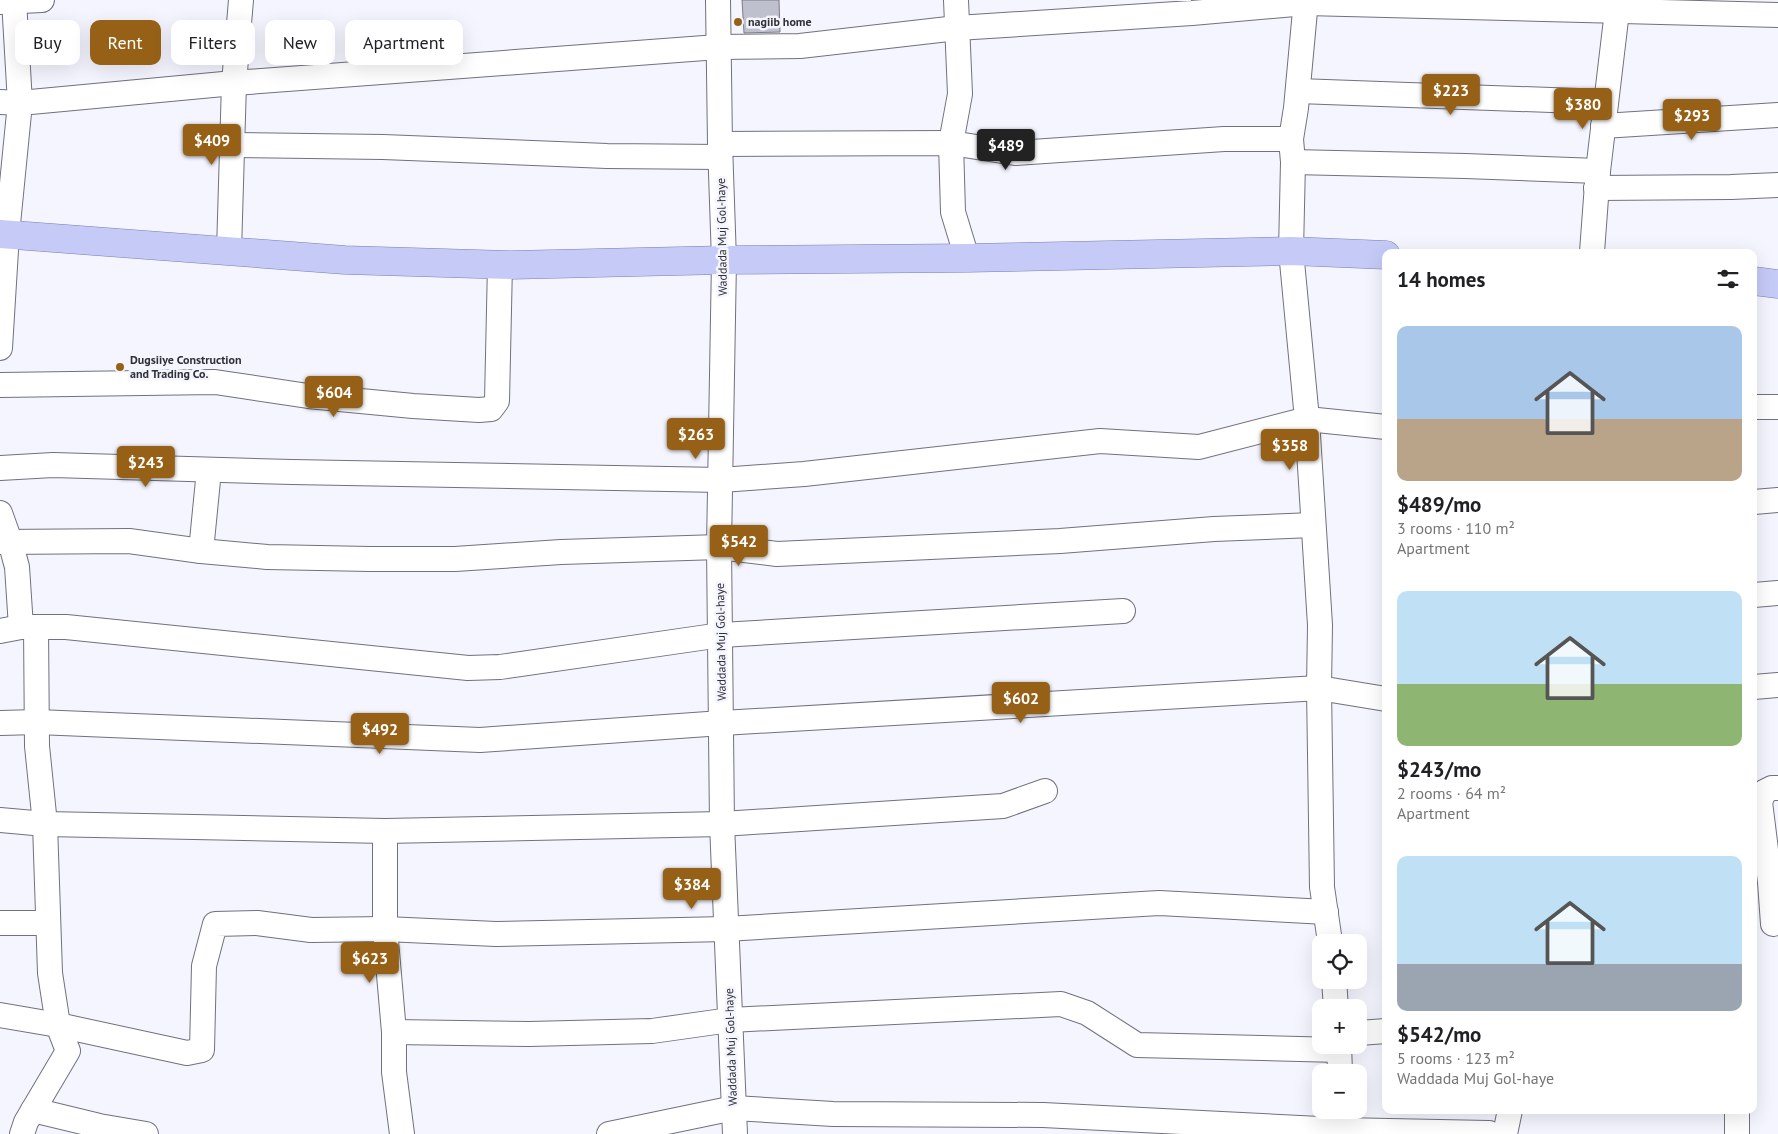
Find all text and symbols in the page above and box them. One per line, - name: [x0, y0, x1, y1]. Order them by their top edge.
- place label: nagiib home: [748, 14, 812, 29]
- marker: nagiib home: [732, 16, 744, 28]
- chip: Buy: [15, 20, 80, 65]
- chip: Rent: [90, 20, 161, 65]
- chip: Filters: [171, 20, 255, 65]
- chip: New: [265, 20, 335, 65]
- chip: Apartment: [345, 20, 463, 65]
- pin: $223: [1421, 74, 1481, 116]
- text: $223: [1433, 80, 1469, 100]
- pin: $380: [1553, 88, 1613, 130]
- text: $380: [1565, 94, 1601, 114]
- pin: $293: [1662, 98, 1722, 141]
- text: $293: [1674, 105, 1710, 125]
- pin: $409: [182, 124, 242, 166]
- pin: $489: [976, 128, 1036, 171]
- text: $409: [194, 130, 230, 150]
- text: $489: [988, 135, 1024, 155]
- street label: Waddada Muj Gol-haye: [713, 178, 730, 296]
- icon: filters: [1714, 265, 1742, 293]
- text: 14 homes: [1397, 266, 1485, 293]
- place label: Dugsiiye Construction and Trading Co.: [130, 352, 242, 381]
- icon: home: [1525, 358, 1615, 448]
- marker: Dugsiiye Construction and Trading Co.: [114, 361, 126, 373]
- pin: $604: [304, 376, 364, 418]
- text: $604: [316, 382, 352, 402]
- pin: $263: [666, 418, 726, 460]
- text: $263: [678, 424, 714, 444]
- pin: $358: [1260, 428, 1320, 471]
- text: $358: [1272, 435, 1308, 455]
- pin: $243: [116, 446, 176, 488]
- text: $243: [128, 452, 164, 472]
- text: $489/mo: [1397, 491, 1481, 518]
- text: 3 rooms · 110 m²: [1397, 518, 1515, 538]
- pin: $542: [709, 524, 769, 567]
- text: $542: [721, 531, 757, 551]
- text: Apartment: [1397, 538, 1470, 558]
- street label: Waddada Muj Gol-haye: [712, 583, 729, 701]
- icon: home: [1525, 623, 1615, 713]
- pin: $602: [991, 682, 1051, 724]
- text: $602: [1003, 688, 1039, 708]
- pin: $492: [350, 712, 410, 755]
- text: $492: [362, 719, 398, 739]
- text: $243/mo: [1397, 756, 1481, 783]
- text: 2 rooms · 64 m²: [1397, 783, 1506, 803]
- text: Apartment: [1397, 803, 1470, 823]
- pin: $384: [662, 868, 722, 910]
- text: $384: [674, 874, 710, 894]
- icon: home: [1525, 888, 1615, 978]
- map controls: [1312, 934, 1367, 1119]
- button: locate: [1312, 934, 1367, 989]
- pin: $623: [340, 942, 400, 984]
- text: $623: [352, 948, 388, 968]
- street label: Waddada Muj Gol-haye: [721, 988, 740, 1106]
- button: +: [1312, 999, 1367, 1054]
- text: $542/mo: [1397, 1021, 1481, 1048]
- text: 5 rooms · 123 m²: [1397, 1048, 1515, 1068]
- button: −: [1312, 1064, 1367, 1119]
- text: Waddada Muj Gol-haye: [1397, 1068, 1554, 1088]

